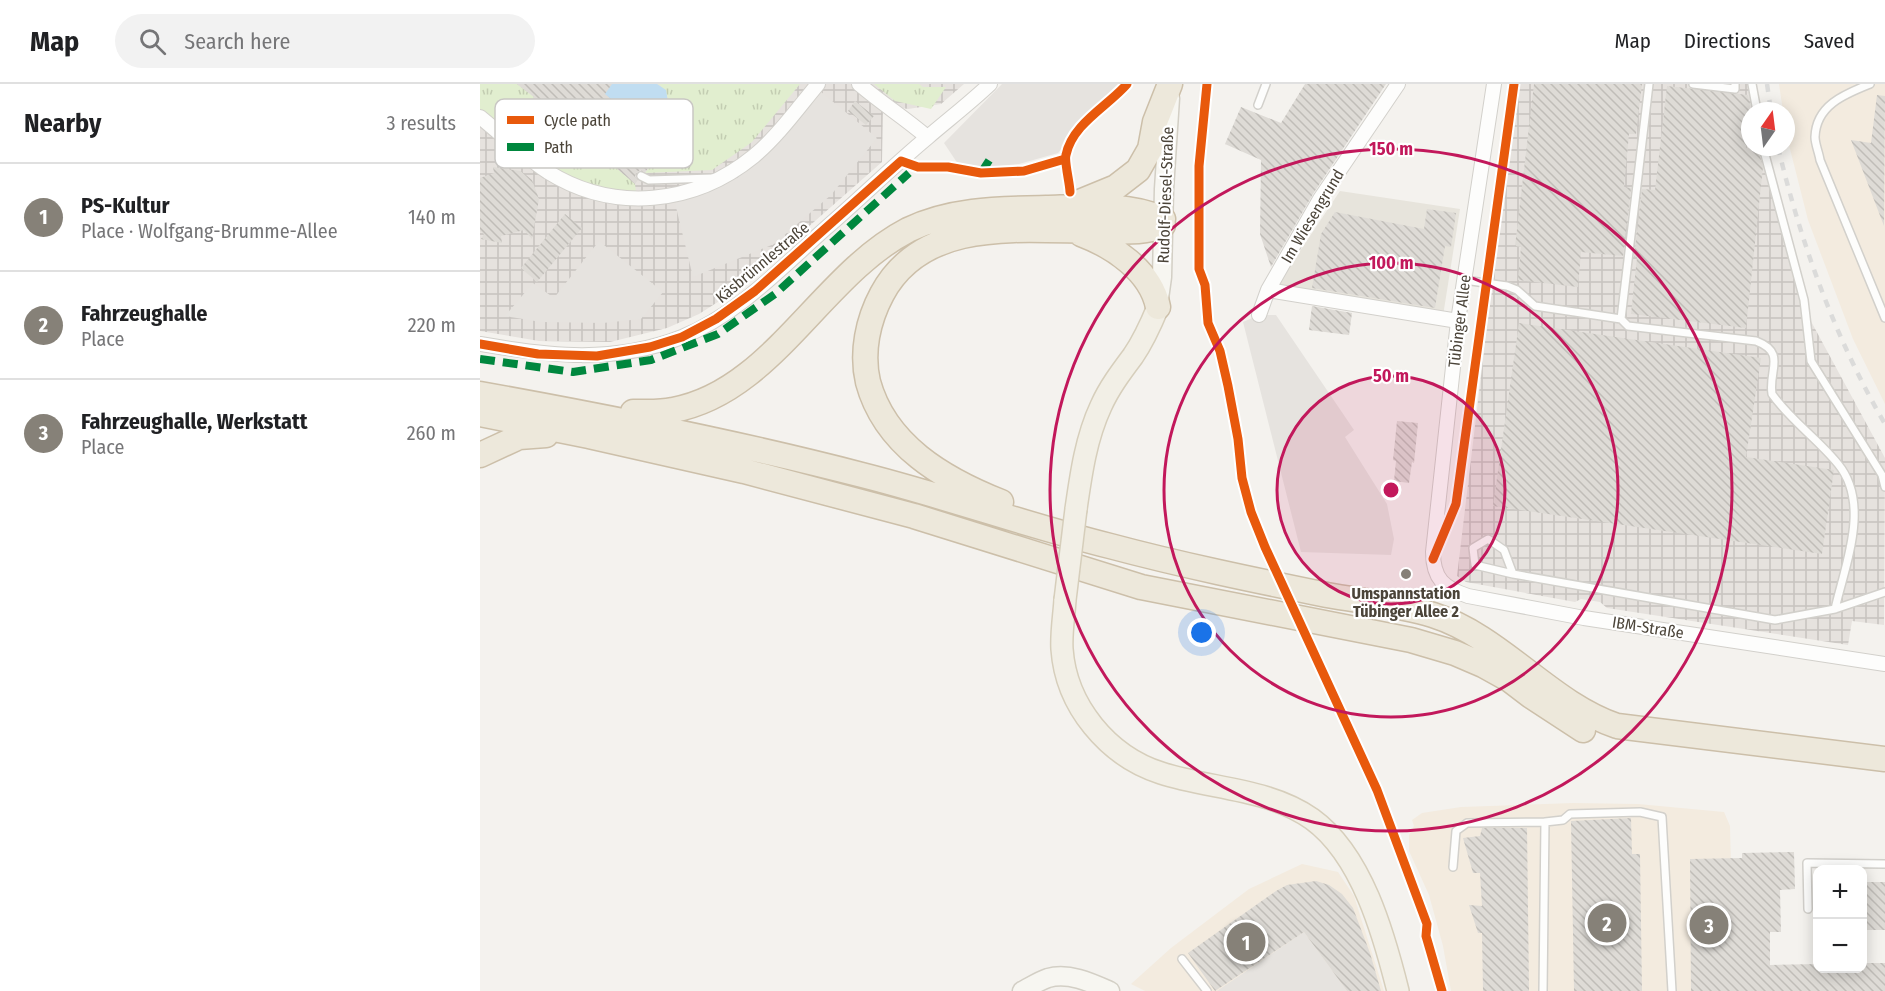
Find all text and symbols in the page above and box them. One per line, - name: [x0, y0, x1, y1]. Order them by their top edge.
- search box: [115, 14, 535, 68]
- text: Map: [30, 25, 79, 58]
- icon: search: [136, 25, 169, 58]
- text: Search here: [184, 28, 290, 55]
- text: Map: [1614, 28, 1651, 54]
- text: Directions: [1684, 28, 1771, 54]
- text: Saved: [1804, 28, 1855, 54]
- legend: [495, 99, 693, 168]
- north arrow: [1741, 102, 1795, 156]
- text: Nearby: [24, 108, 101, 139]
- text: 3 results: [387, 111, 456, 135]
- text: Cycle path: [544, 111, 611, 130]
- street label: Rudolf-Diesel-Straße: [1154, 126, 1177, 264]
- text: Path: [544, 138, 573, 157]
- text: 150 m: [1369, 138, 1413, 160]
- street label: Im Wiesengrund: [1277, 166, 1348, 267]
- text: PS-Kultur: [81, 192, 169, 219]
- text: 1: [39, 205, 48, 229]
- text: 140 m: [408, 205, 456, 229]
- street label: Käsbrünnlestraße: [712, 218, 813, 307]
- text: Place · Wolfgang-Brumme-Allee: [81, 219, 338, 243]
- text: 100 m: [1369, 252, 1413, 274]
- street label: Tübinger Allee: [1444, 274, 1475, 368]
- text: Fahrzeughalle: [81, 300, 207, 327]
- text: 2: [39, 313, 48, 337]
- text: 220 m: [408, 313, 456, 337]
- text: Place: [81, 327, 124, 351]
- text: 50 m: [1373, 365, 1409, 387]
- text: Fahrzeughalle, Werkstatt: [81, 408, 307, 435]
- text: 3: [39, 421, 48, 445]
- text: 260 m: [407, 421, 456, 445]
- text: Place: [81, 435, 124, 459]
- centre of rings: [1381, 480, 1401, 500]
- marker: Umspannstation Tübinger Allee 2: [1399, 567, 1413, 581]
- place label: Umspannstation Tübinger Allee 2: [1351, 584, 1461, 621]
- street label: IBM-Straße: [1611, 612, 1685, 643]
- your location: [1187, 618, 1216, 647]
- map controls: [1813, 865, 1867, 973]
- button: +: [1813, 865, 1867, 919]
- pin: 2: [1588, 900, 1626, 946]
- pin: 3: [1690, 902, 1728, 948]
- button: −: [1813, 919, 1867, 973]
- pin: 1: [1226, 920, 1266, 964]

